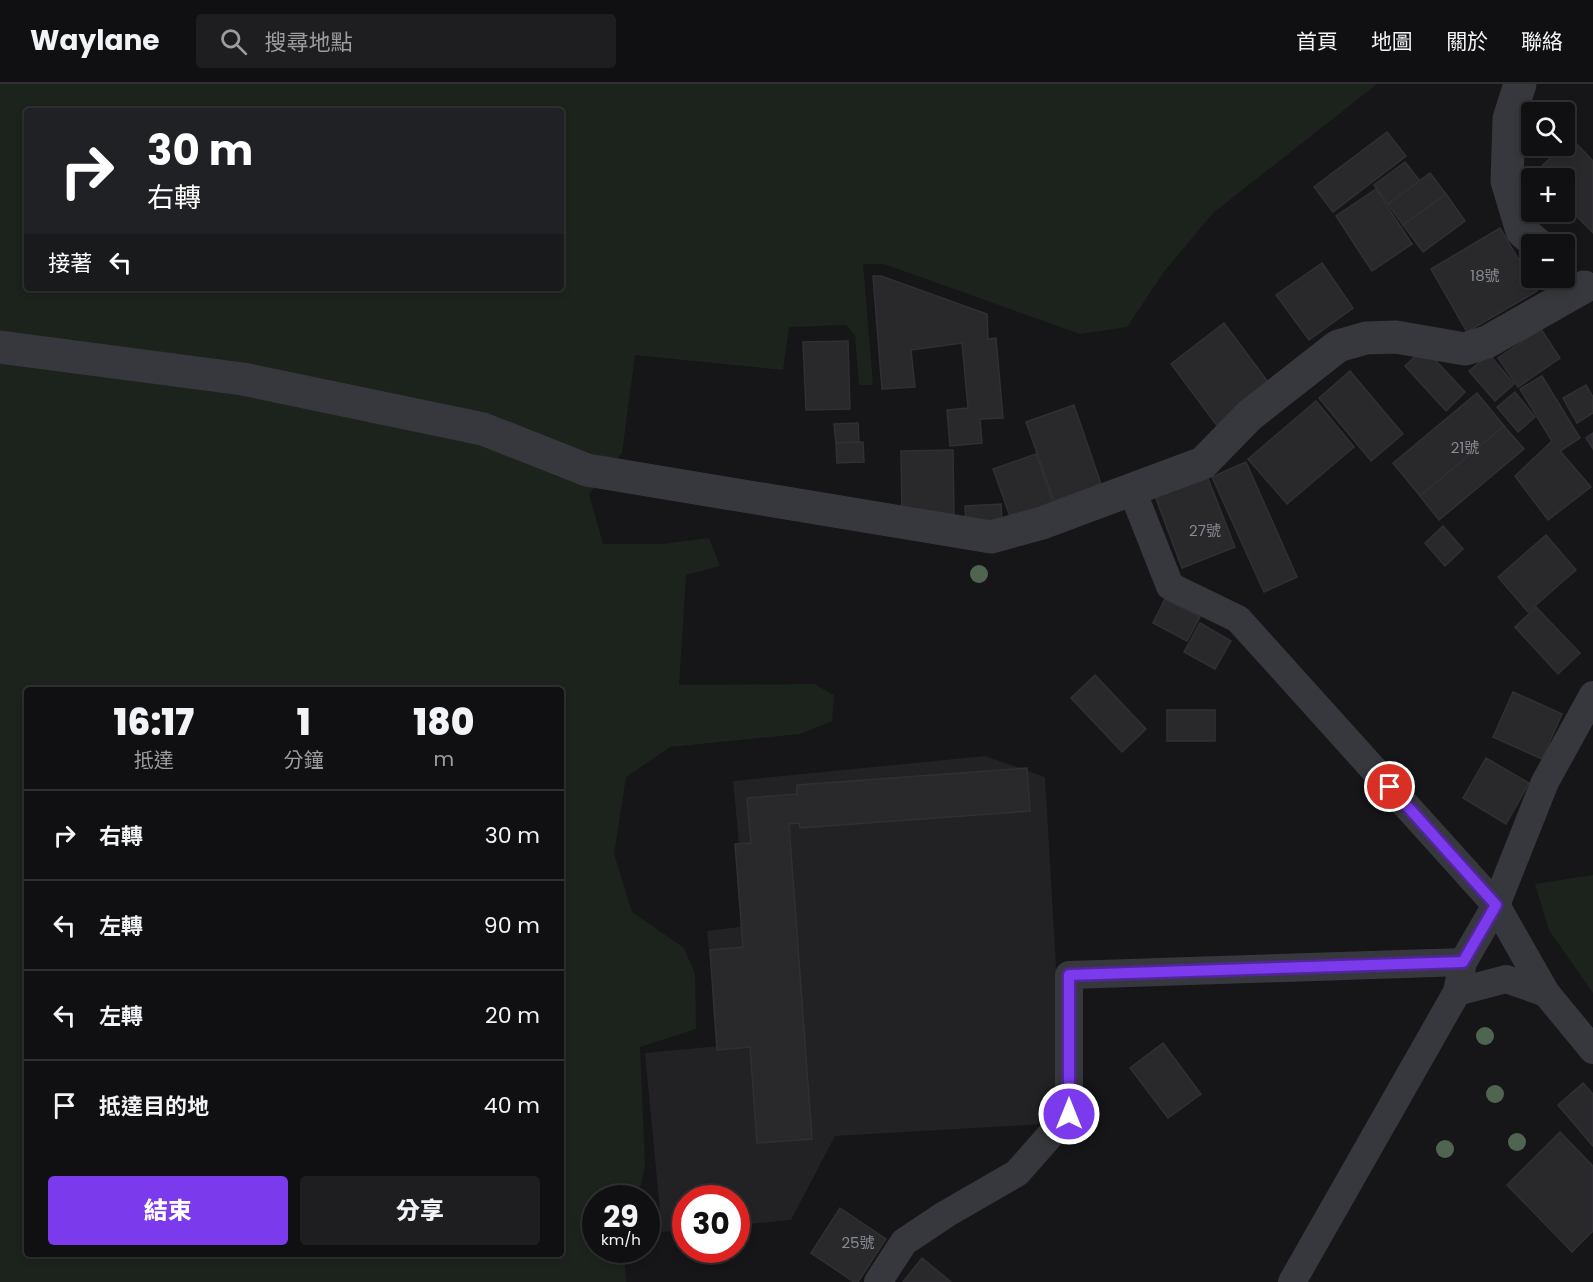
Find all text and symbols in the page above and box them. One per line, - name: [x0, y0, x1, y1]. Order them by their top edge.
- search box: [196, 14, 616, 68]
- text: Waylane: [30, 21, 160, 60]
- icon: search: [217, 25, 250, 58]
- text: 搜尋地點: [265, 27, 353, 58]
- text: 首頁: [1296, 27, 1338, 56]
- text: 地圖: [1371, 27, 1413, 56]
- text: 關於: [1446, 27, 1488, 56]
- text: 聯絡: [1521, 27, 1563, 56]
- map controls: [1521, 102, 1575, 288]
- button: search: [1521, 102, 1575, 156]
- text: 30 m: [147, 121, 253, 180]
- icon: right: [48, 132, 126, 210]
- button: +: [1521, 168, 1575, 222]
- text: 右轉: [147, 179, 201, 216]
- button: −: [1521, 234, 1575, 288]
- icon: left: [104, 246, 137, 279]
- text: 接著: [48, 248, 92, 279]
- house number: 18號: [1470, 265, 1500, 286]
- house number: 21號: [1451, 437, 1479, 458]
- house number: 27號: [1189, 520, 1221, 541]
- text: 16:17: [114, 697, 194, 748]
- text: 1: [297, 697, 311, 748]
- text: 180: [413, 697, 474, 748]
- text: m: [434, 745, 454, 773]
- text: 抵達: [134, 746, 174, 774]
- text: 分鐘: [284, 746, 324, 774]
- pin: [1364, 761, 1415, 812]
- icon: arrive: [1373, 770, 1406, 803]
- icon: right: [48, 819, 81, 852]
- text: 30 m: [485, 820, 540, 851]
- text: 右轉: [99, 821, 143, 852]
- icon: left: [48, 909, 81, 942]
- text: 90 m: [484, 910, 540, 941]
- text: 左轉: [99, 911, 143, 942]
- icon: left: [48, 999, 81, 1032]
- text: 20 m: [485, 1000, 540, 1031]
- text: 左轉: [99, 1001, 143, 1032]
- position arrow: [1037, 1082, 1101, 1146]
- icon: arrive: [48, 1089, 81, 1122]
- text: 40 m: [484, 1090, 540, 1121]
- text: 抵達目的地: [99, 1091, 209, 1122]
- button: 結束: [48, 1176, 288, 1245]
- button: 分享: [300, 1176, 540, 1245]
- speed limit sign: 30: [672, 1185, 750, 1263]
- text: 29: [603, 1195, 639, 1238]
- text: km/h: [601, 1229, 641, 1250]
- house number: 25號: [841, 1232, 875, 1253]

